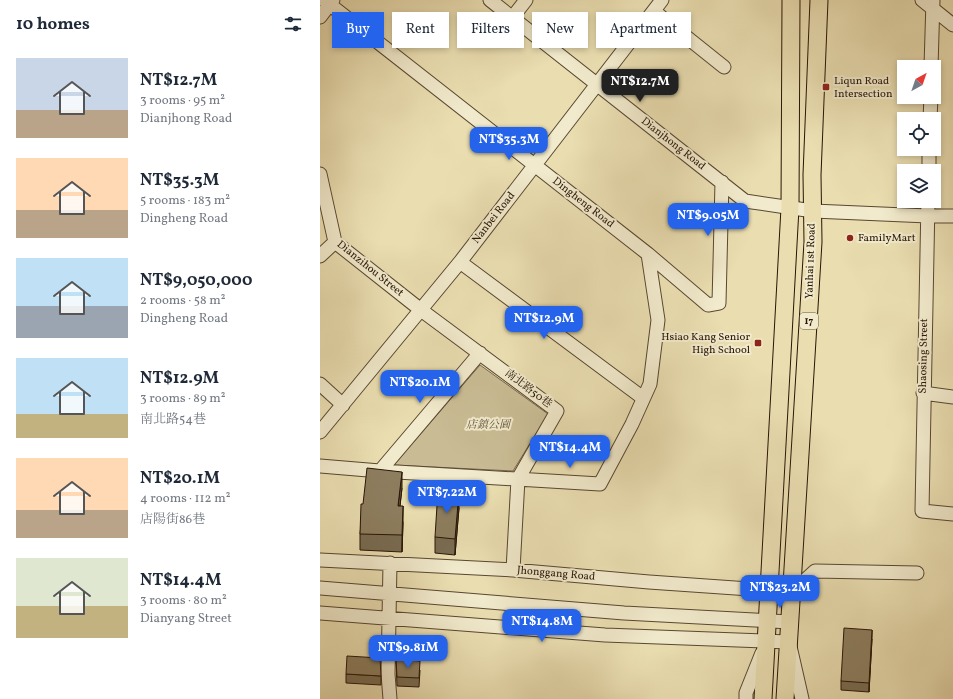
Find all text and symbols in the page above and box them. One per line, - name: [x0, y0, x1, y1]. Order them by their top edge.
- chip: Buy: [332, 12, 384, 48]
- chip: Rent: [392, 12, 449, 48]
- chip: Filters: [457, 12, 524, 48]
- chip: New: [532, 12, 588, 48]
- chip: Apartment: [596, 12, 691, 48]
- text: 10 homes: [16, 13, 90, 36]
- icon: filters: [282, 13, 304, 35]
- north arrow: [897, 60, 941, 104]
- map controls: [897, 60, 941, 208]
- text: NT$12.7M: [140, 69, 217, 92]
- pin: NT$12.7M: [599, 69, 681, 103]
- text: NT$12.7M: [610, 73, 670, 91]
- icon: home: [48, 74, 96, 122]
- place label: Liqun Road Intersection: [834, 74, 893, 102]
- marker: Liqun Road Intersection: [821, 82, 831, 92]
- text: 3 rooms · 95 m²: [140, 92, 225, 110]
- text: Dianjhong Road: [140, 110, 232, 128]
- button: locate: [897, 112, 941, 156]
- street label: Dianjhong Road: [638, 114, 708, 174]
- pin: NT$35.3M: [468, 127, 550, 161]
- text: NT$35.3M: [479, 131, 539, 149]
- button: layers: [897, 164, 941, 208]
- text: NT$35.3M: [140, 169, 219, 192]
- icon: home: [48, 174, 96, 222]
- street label: Dingheng Road: [549, 174, 617, 232]
- street label: Nanbei Road: [469, 189, 519, 247]
- text: 5 rooms · 183 m²: [140, 192, 230, 210]
- pin: NT$9.05M: [667, 203, 749, 237]
- text: NT$9.05M: [677, 207, 739, 225]
- text: Dingheng Road: [140, 210, 228, 228]
- street label: Yanhai 1st Road: [802, 223, 820, 299]
- place label: FamilyMart: [858, 231, 916, 246]
- marker: FamilyMart: [845, 233, 855, 243]
- street label: Dianzihou Street: [333, 237, 407, 301]
- text: NT$9,050,000: [140, 269, 252, 292]
- icon: home: [48, 274, 96, 322]
- text: 2 rooms · 58 m²: [140, 292, 225, 310]
- pin: NT$12.9M: [503, 306, 585, 340]
- text: Dingheng Road: [140, 310, 228, 328]
- text: NT$12.9M: [514, 310, 574, 328]
- road number: 17: [800, 313, 818, 329]
- street label: Shaosing Street: [916, 318, 932, 394]
- place label: Hsiao Kang Senior High School: [661, 330, 750, 358]
- marker: Hsiao Kang Senior High School: [753, 338, 763, 348]
- street label: 南北路50巷: [501, 366, 555, 412]
- text: NT$12.9M: [140, 367, 219, 390]
- pin: NT$20.1M: [379, 370, 461, 404]
- icon: home: [48, 374, 96, 422]
- text: NT$20.1M: [389, 374, 451, 392]
- text: 3 rooms · 89 m²: [140, 390, 226, 408]
- text: 南北路54巷: [140, 411, 206, 429]
- park label: 店鎮公園: [466, 418, 512, 433]
- pin: NT$14.4M: [529, 435, 611, 469]
- text: NT$14.4M: [539, 439, 601, 457]
- text: NT$20.1M: [140, 467, 220, 490]
- icon: home: [48, 474, 96, 522]
- pin: NT$7.22M: [406, 480, 488, 514]
- text: NT$7.22M: [417, 484, 477, 502]
- text: 4 rooms · 112 m²: [140, 490, 230, 508]
- text: 店陽街86巷: [140, 511, 205, 529]
- street label: Jhonggang Road: [516, 563, 596, 585]
- text: NT$14.4M: [140, 569, 221, 592]
- icon: home: [48, 574, 96, 622]
- pin: NT$23.2M: [739, 575, 821, 609]
- text: NT$23.2M: [749, 579, 811, 597]
- text: 3 rooms · 80 m²: [140, 592, 227, 610]
- pin: NT$14.8M: [501, 609, 583, 643]
- text: Dianyang Street: [140, 610, 232, 628]
- text: NT$14.8M: [511, 613, 573, 631]
- pin: NT$9.81M: [367, 635, 449, 669]
- text: NT$9.81M: [378, 639, 438, 657]

